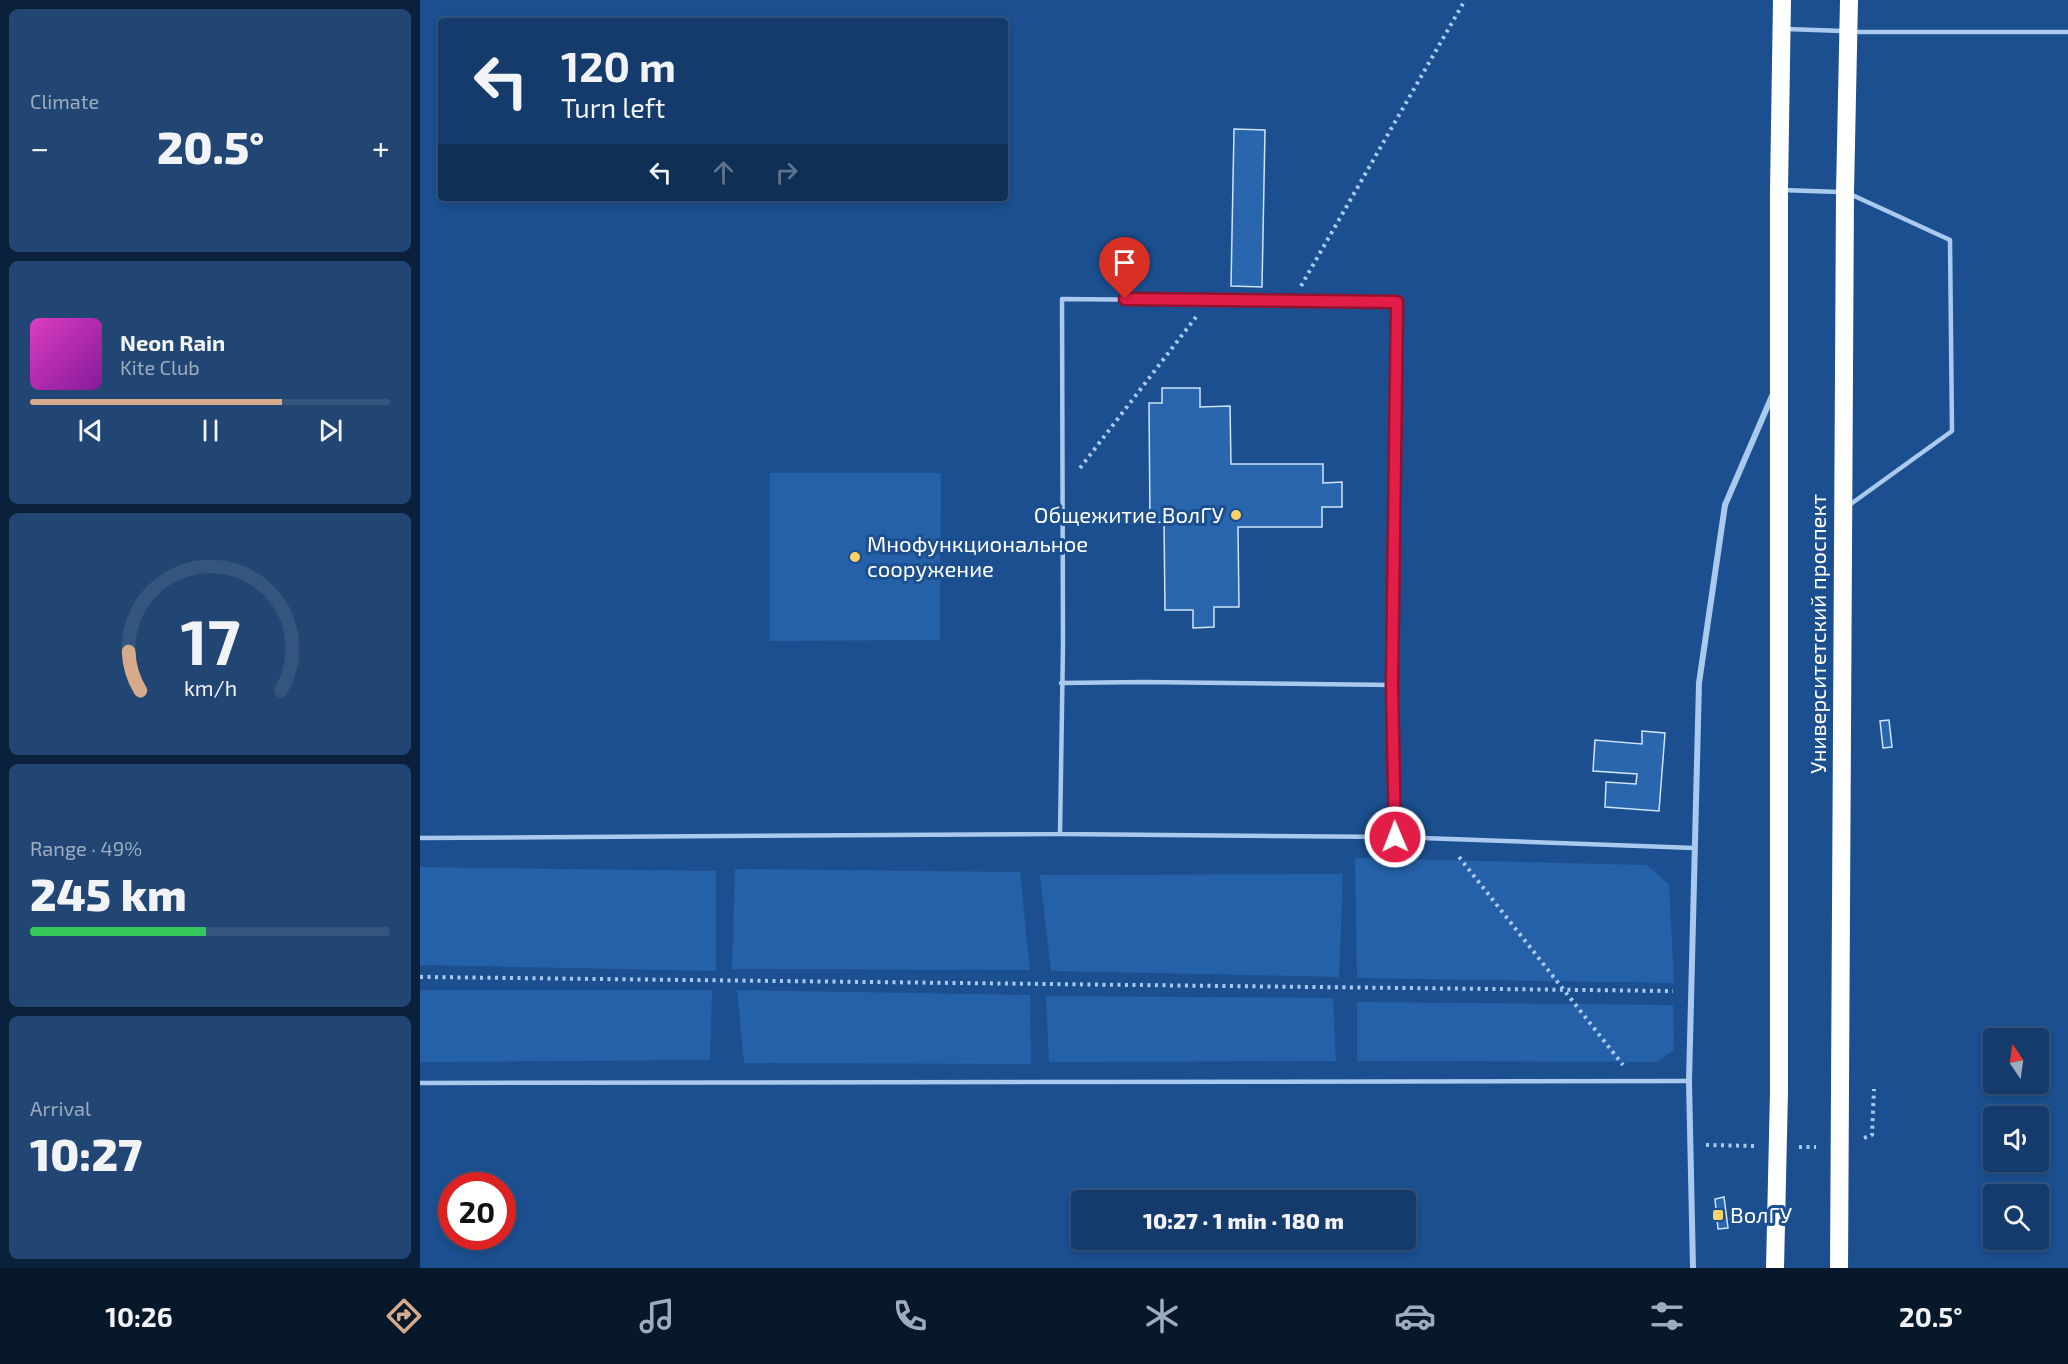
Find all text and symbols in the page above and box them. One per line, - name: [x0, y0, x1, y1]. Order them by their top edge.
- text: 120 m: [561, 40, 676, 90]
- icon: left: [462, 42, 540, 120]
- text: Climate: [30, 89, 99, 113]
- text: Turn left: [561, 91, 665, 123]
- text: 20.5°: [157, 119, 264, 173]
- text: −: [30, 127, 49, 167]
- text: +: [372, 127, 390, 167]
- icon: left: [644, 156, 677, 189]
- icon: ahead: [707, 156, 740, 189]
- icon: right: [770, 156, 803, 189]
- pin: [1099, 237, 1150, 299]
- icon: arrive: [1108, 246, 1141, 279]
- text: Neon Rain: [120, 329, 225, 355]
- text: Kite Club: [120, 355, 200, 379]
- icon: previous: [74, 414, 107, 447]
- icon: pause: [194, 414, 227, 447]
- icon: next: [314, 414, 347, 447]
- street label: Университетский проспект: [1804, 494, 1830, 774]
- place label: Общежитие ВолГУ: [1034, 501, 1225, 527]
- marker: Общежитие ВолГУ: [1229, 508, 1243, 522]
- place label: Мнофункциональное сооружение: [867, 530, 1088, 582]
- marker: Мнофункциональное сооружение: [848, 550, 862, 564]
- text: 17: [180, 603, 240, 678]
- text: km/h: [183, 675, 237, 700]
- position arrow: [1363, 805, 1427, 869]
- text: Range · 49%: [30, 836, 142, 860]
- text: 245 km: [30, 866, 187, 920]
- north arrow: [1983, 1028, 2049, 1094]
- map controls: [1983, 1028, 2049, 1250]
- text: Arrival: [30, 1096, 91, 1120]
- button: sound: [1983, 1106, 2049, 1172]
- text: 10:27: [30, 1126, 142, 1180]
- speed limit sign: 20: [438, 1172, 516, 1250]
- button: search: [1983, 1184, 2049, 1250]
- place label: ВолГУ: [1730, 1201, 1793, 1227]
- text: 10:27 · 1 min · 180 m: [1143, 1207, 1344, 1233]
- marker: ВолГУ: [1711, 1208, 1725, 1222]
- icon: directions: [383, 1295, 425, 1337]
- icon: music: [636, 1295, 678, 1337]
- icon: phone: [889, 1295, 931, 1337]
- icon: climate: [1141, 1295, 1183, 1337]
- icon: car: [1394, 1295, 1436, 1337]
- icon: filters: [1646, 1295, 1688, 1337]
- text: 10:26: [105, 1300, 173, 1332]
- text: 20.5°: [1899, 1300, 1963, 1332]

